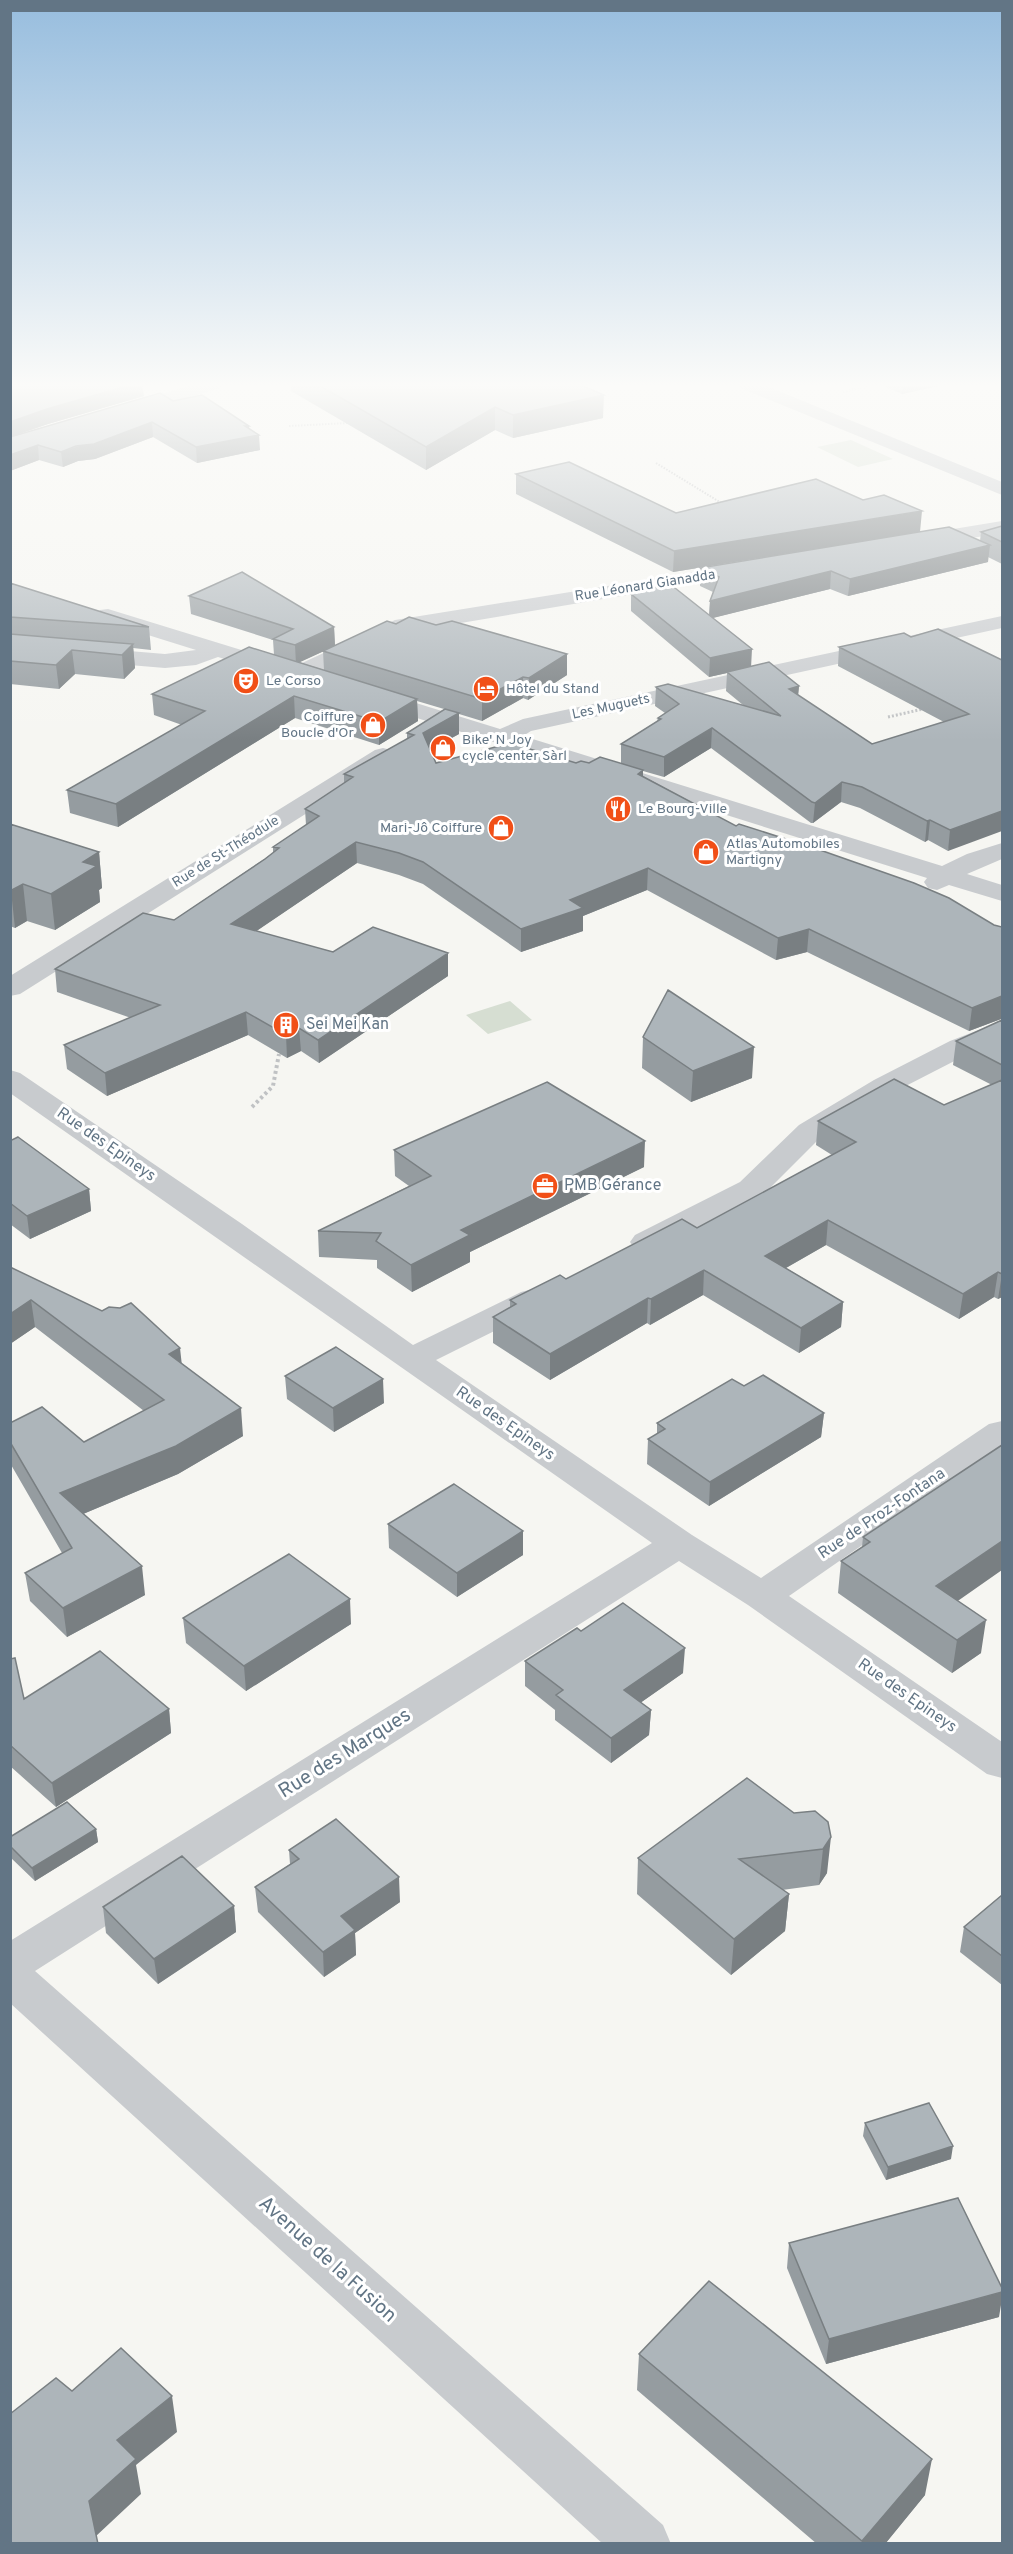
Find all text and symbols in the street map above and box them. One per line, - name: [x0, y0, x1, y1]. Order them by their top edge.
- street label: Rue Léonard Gianadda: [574, 567, 716, 605]
- theatre icon: Le Corso: [231, 666, 261, 696]
- place label: Le Corso: [266, 673, 321, 690]
- hotel icon: Hôtel du Stand: [471, 674, 501, 704]
- place label: Hôtel du Stand: [506, 681, 599, 698]
- street label: Les Muguets: [571, 690, 651, 724]
- place label: Coiffure Boucle d'Or: [281, 709, 355, 742]
- shop icon: Coiffure Boucle d'Or: [358, 710, 388, 740]
- place label: Bike' N Joy cycle center Sàrl: [462, 732, 567, 765]
- shop icon: Bike' N Joy cycle center Sàrl: [428, 733, 458, 763]
- restaurant icon: Le Bourg-Ville: [603, 794, 633, 824]
- place label: Le Bourg-Ville: [638, 801, 727, 818]
- street label: Rue de St-Théodule: [169, 812, 283, 892]
- shop icon: Mari-Jô Coiffure: [486, 813, 516, 843]
- place label: Mari-Jô Coiffure: [380, 820, 482, 837]
- place label: Atlas Automobiles Martigny: [726, 836, 840, 869]
- shop icon: Atlas Automobiles Martigny: [691, 837, 721, 867]
- building icon: Sei Mei Kan: [271, 1010, 301, 1040]
- place label: Sei Mei Kan: [306, 1015, 389, 1035]
- street label: Rue des Epineys: [53, 1103, 159, 1187]
- office icon: PMB Gérance: [530, 1171, 560, 1201]
- place label: PMB Gérance: [564, 1176, 661, 1196]
- street label: Rue des Epineys: [452, 1382, 558, 1466]
- street label: Rue de Proz-Fontana: [815, 1464, 949, 1564]
- street label: Rue des Epineys: [854, 1654, 960, 1738]
- street label: Rue des Marques: [274, 1703, 416, 1805]
- street label: Avenue de la Fusion: [252, 2191, 402, 2329]

